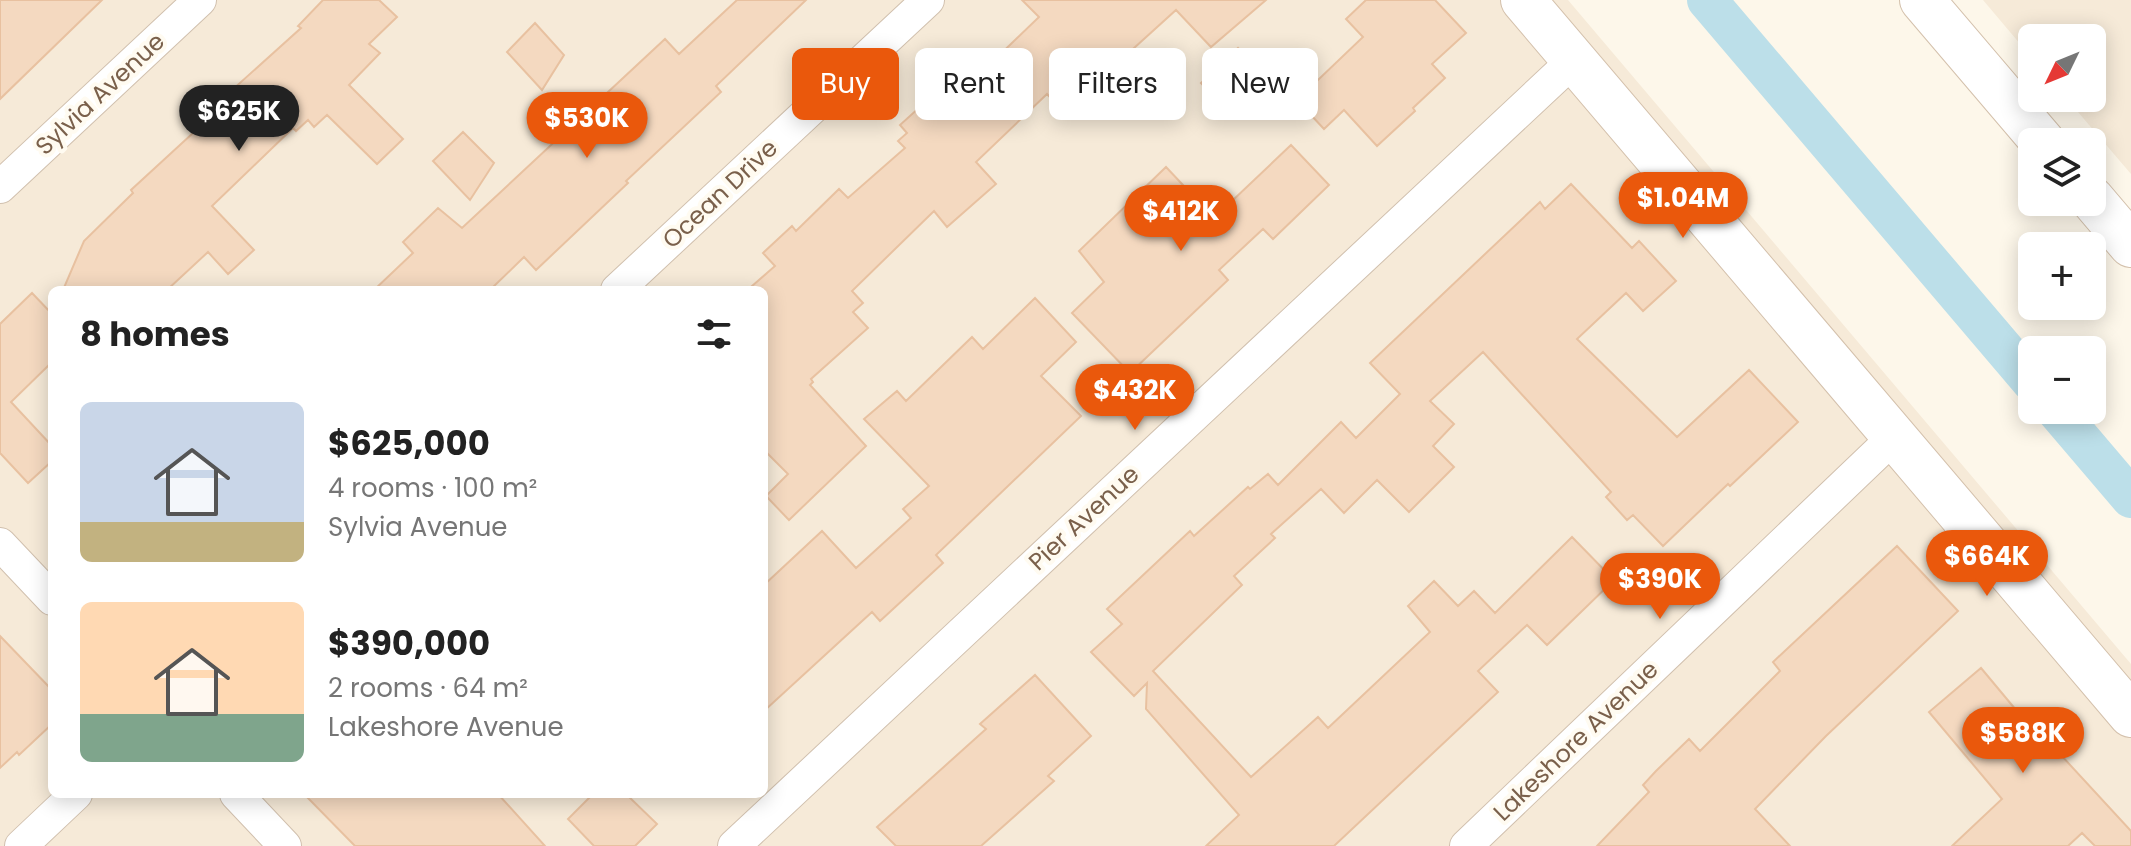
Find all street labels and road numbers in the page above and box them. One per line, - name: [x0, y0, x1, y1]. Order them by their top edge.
- street label: Sylvia Avenue: [28, 25, 171, 162]
- street label: Ocean Drive: [655, 132, 784, 256]
- street label: Pier Avenue: [1021, 458, 1146, 578]
- street label: Lakeshore Avenue: [1486, 653, 1665, 828]

